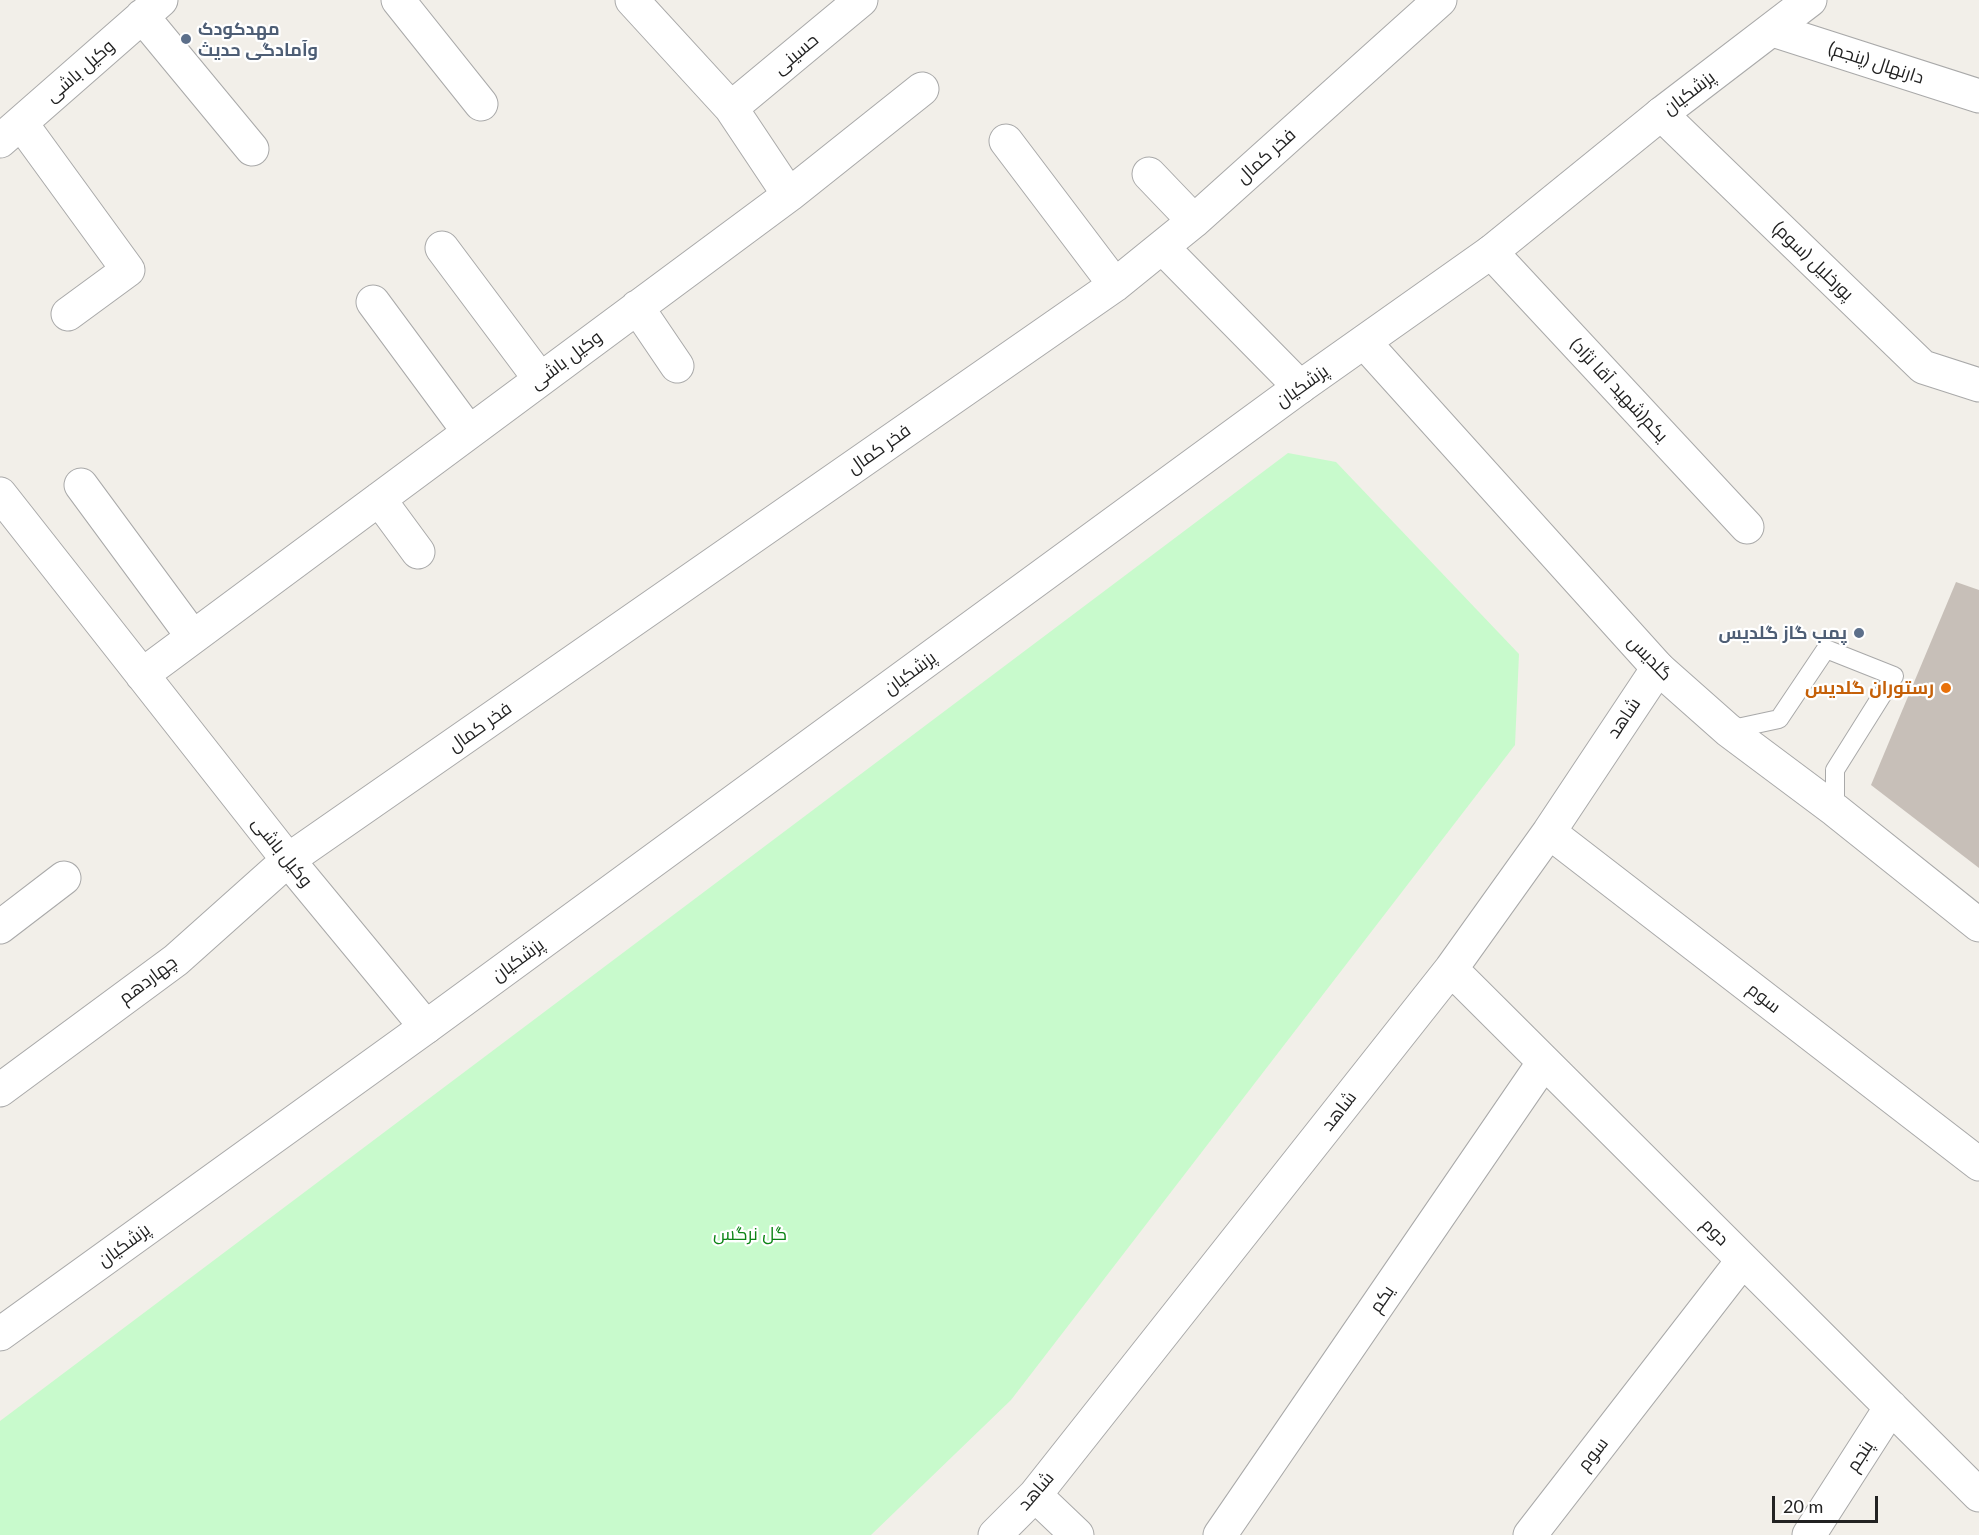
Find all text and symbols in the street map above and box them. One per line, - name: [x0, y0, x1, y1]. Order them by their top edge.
- place label: مهدکودک وآمادگی حدیث: [198, 18, 318, 60]
- street label: حسینی: [769, 29, 823, 79]
- marker: مهدکودک وآمادگی حدیث: [179, 32, 193, 46]
- street label: وکیل باشی: [41, 35, 119, 107]
- street label: دارنهال (پنجم): [1825, 37, 1927, 89]
- street label: پزشکیان: [1659, 66, 1719, 120]
- street label: فخر کمال: [1232, 124, 1300, 188]
- street label: پورخلیل (سوم): [1768, 217, 1858, 305]
- street label: وکیل باشی: [526, 326, 606, 394]
- street label: یکم(شهید آقا نژاد): [1565, 334, 1673, 446]
- street label: پزشکیان: [1271, 360, 1333, 412]
- street label: فخر کمال: [843, 419, 915, 479]
- place label: پمب گاز گلدیس: [1719, 622, 1847, 644]
- marker: پمب گاز گلدیس: [1852, 626, 1866, 640]
- street label: گلدیس: [1623, 631, 1677, 685]
- street label: پزشکیان: [880, 647, 940, 699]
- place label: رستوران گلدیس: [1805, 677, 1934, 699]
- marker: رستوران گلدیس: [1939, 681, 1953, 695]
- street label: شاهد: [1603, 694, 1645, 742]
- street label: فخر کمال: [444, 697, 516, 757]
- street label: وکیل باشی: [247, 812, 317, 892]
- street label: پزشکیان: [488, 934, 548, 986]
- street label: چهاردهم: [115, 951, 181, 1009]
- street label: سوم: [1743, 978, 1785, 1018]
- street label: شاهد: [1317, 1087, 1361, 1135]
- street label: دوم: [1697, 1214, 1733, 1250]
- street label: پزشکیان: [94, 1219, 154, 1271]
- park label: گل نرگس: [713, 1223, 787, 1245]
- street label: یکم: [1365, 1281, 1399, 1317]
- street label: سوم: [1573, 1433, 1613, 1475]
- street label: پنجم: [1842, 1436, 1878, 1476]
- street label: شاهد: [1013, 1467, 1059, 1515]
- scale bar: [1775, 1484, 1882, 1522]
- text: 20 m: [1783, 1495, 1823, 1517]

